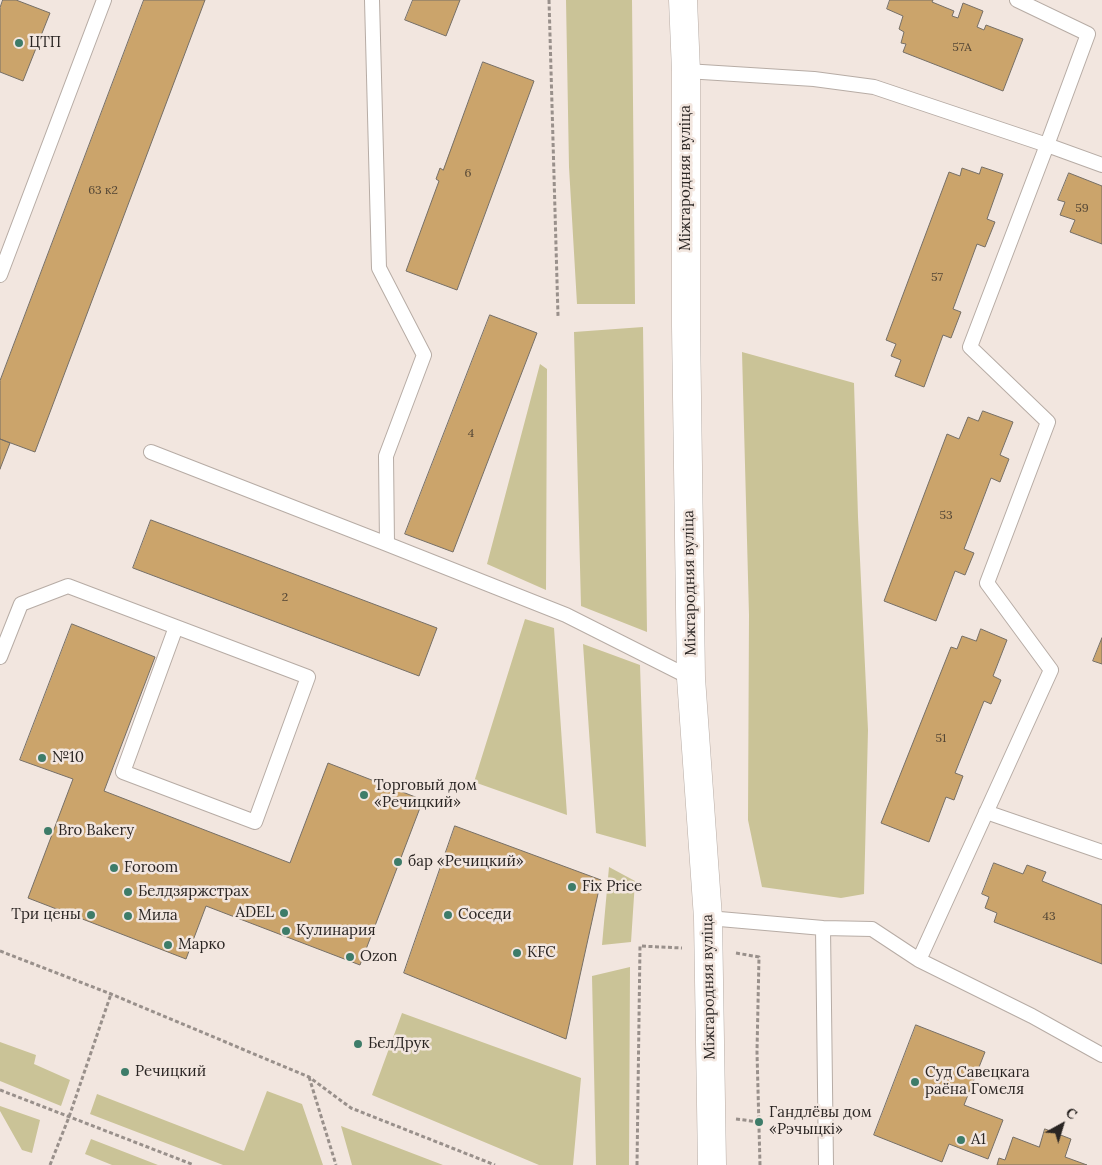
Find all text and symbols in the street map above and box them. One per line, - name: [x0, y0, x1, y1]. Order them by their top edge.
- place label: ЦТП: [29, 34, 61, 52]
- marker: ЦТП: [13, 37, 25, 49]
- house number: 57А: [952, 41, 972, 55]
- street label: Міжгародняя вуліца: [677, 105, 695, 251]
- house number: 6: [465, 167, 471, 181]
- house number: 63 к2: [88, 184, 118, 198]
- house number: 59: [1075, 202, 1089, 216]
- house number: 57: [931, 271, 943, 285]
- house number: 4: [468, 427, 474, 441]
- house number: 53: [939, 509, 953, 523]
- street label: Міжгародняя вуліца: [680, 510, 700, 656]
- house number: 2: [282, 591, 288, 605]
- house number: 51: [936, 732, 946, 746]
- place label: №10: [52, 749, 84, 767]
- marker: №10: [36, 752, 48, 764]
- place label: Торговый дом «Речицкий»: [374, 777, 477, 812]
- marker: Торговый дом «Речицкий»: [358, 789, 370, 801]
- place label: Bro Bakery: [58, 822, 134, 840]
- marker: Bro Bakery: [42, 825, 54, 837]
- place label: бар «Речицкий»: [408, 853, 524, 871]
- marker: бар «Речицкий»: [392, 856, 404, 868]
- place label: Foroom: [124, 859, 178, 877]
- marker: Foroom: [108, 862, 120, 874]
- place label: Fix Price: [582, 878, 642, 896]
- marker: Fix Price: [566, 881, 578, 893]
- place label: Белдзяржстрах: [138, 883, 249, 901]
- marker: Белдзяржстрах: [122, 886, 134, 898]
- place label: ADEL: [236, 904, 274, 922]
- place label: Три цены: [11, 906, 81, 924]
- place label: Соседи: [458, 906, 512, 924]
- place label: Мила: [138, 907, 178, 925]
- marker: ADEL: [278, 907, 290, 919]
- marker: Три цены: [85, 909, 97, 921]
- marker: Соседи: [442, 909, 454, 921]
- marker: Мила: [122, 910, 134, 922]
- house number: 43: [1042, 910, 1056, 924]
- street label: Міжгародняя вуліца: [699, 914, 719, 1060]
- place label: Кулинария: [296, 922, 376, 940]
- marker: Кулинария: [280, 925, 292, 937]
- place label: Марко: [178, 936, 225, 954]
- marker: Марко: [162, 939, 174, 951]
- place label: KFC: [527, 944, 556, 962]
- marker: KFC: [511, 947, 523, 959]
- place label: Ozon: [360, 948, 397, 966]
- marker: Ozon: [344, 951, 356, 963]
- place label: БелДрук: [368, 1035, 430, 1053]
- marker: БелДрук: [352, 1038, 364, 1050]
- place label: Речицкий: [135, 1063, 206, 1081]
- place label: Суд Савецкага раёна Гомеля: [925, 1064, 1030, 1099]
- marker: Речицкий: [119, 1066, 131, 1078]
- marker: Суд Савецкага раёна Гомеля: [909, 1076, 921, 1088]
- north arrow: [1037, 1100, 1087, 1150]
- text: С: [1062, 1103, 1081, 1123]
- place label: Гандлёвы дом «Рэчыцкі»: [769, 1104, 872, 1139]
- marker: Гандлёвы дом «Рэчыцкі»: [753, 1116, 765, 1128]
- place label: A1: [971, 1131, 986, 1149]
- marker: A1: [955, 1134, 967, 1146]

